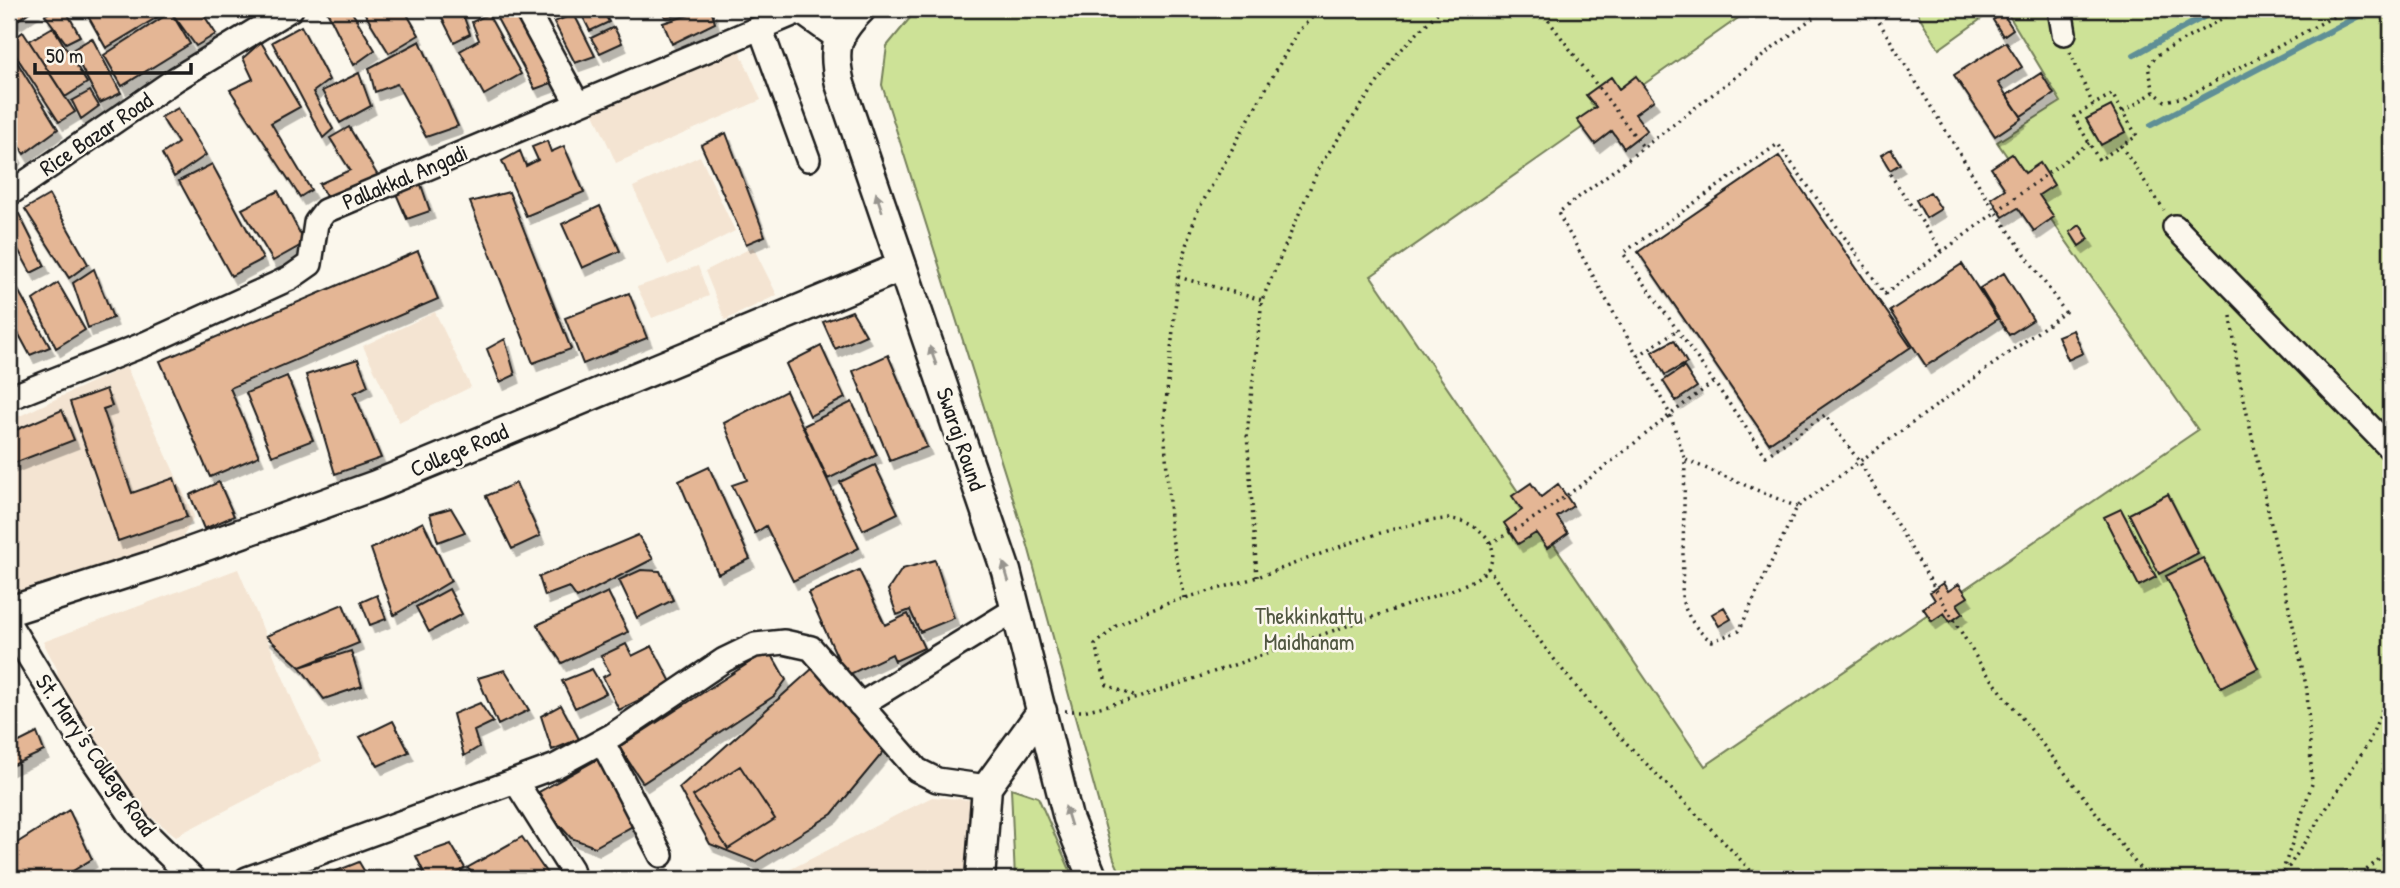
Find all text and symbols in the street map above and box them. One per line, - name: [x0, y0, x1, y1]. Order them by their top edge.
- scale bar: [35, 32, 191, 76]
- text: 50 m: [46, 41, 83, 70]
- street label: Rice Bazar Road: [33, 84, 158, 183]
- street label: Pallakkal Angadi: [337, 136, 472, 217]
- one-way arrow: [874, 192, 884, 213]
- one-way arrow: [927, 346, 938, 367]
- street label: Swaraj Round: [929, 383, 994, 495]
- street label: College Road: [405, 415, 512, 484]
- one-way arrow: [1000, 561, 1010, 582]
- park label: Thekkinkattu Maidhanam: [1255, 600, 1363, 657]
- street label: St. Mary's College Road: [29, 668, 164, 842]
- one-way arrow: [1063, 805, 1073, 826]

